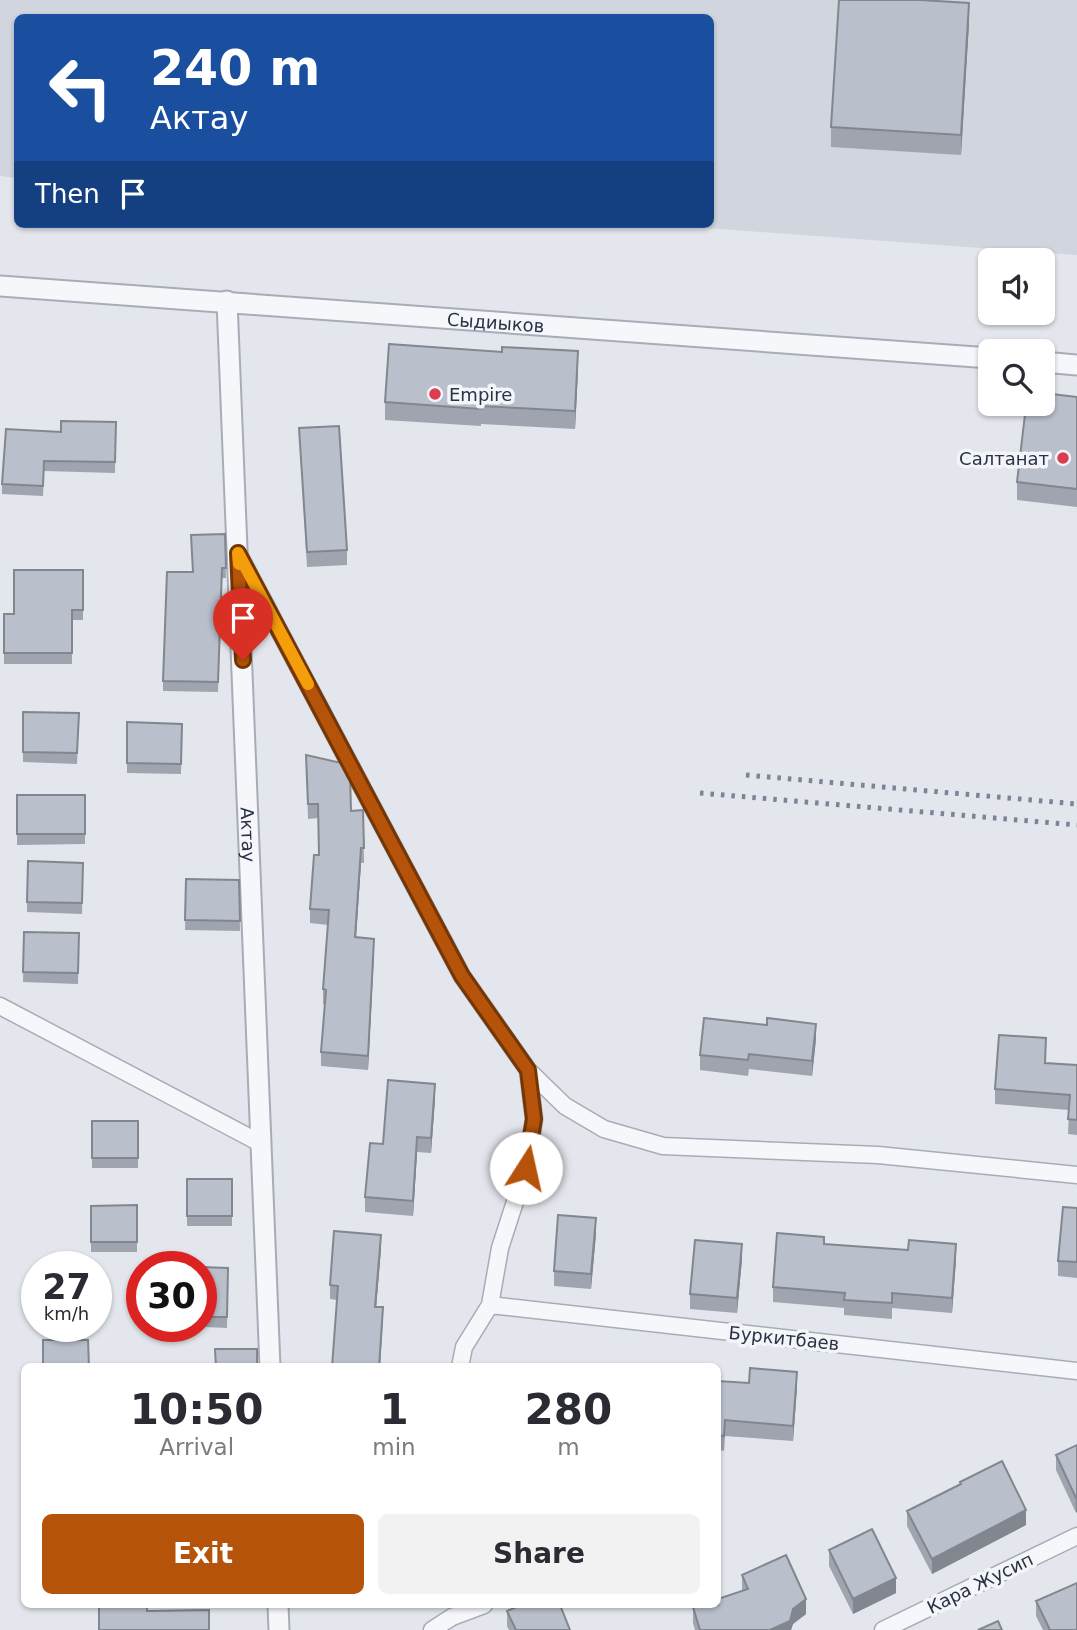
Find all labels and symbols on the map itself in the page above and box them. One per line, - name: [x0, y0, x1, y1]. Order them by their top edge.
- street label: Сыдиыков: [446, 308, 545, 336]
- place label: Empire: [449, 384, 512, 405]
- marker: Empire: [427, 386, 443, 402]
- place label: Салтанат: [959, 448, 1049, 469]
- marker: Салтанат: [1055, 450, 1071, 466]
- pin: [213, 588, 273, 660]
- street label: Актау: [237, 806, 260, 863]
- position arrow: [489, 1131, 563, 1205]
- speed limit sign: 30: [126, 1251, 217, 1342]
- street label: Буркитбаев: [728, 1322, 840, 1354]
- street label: Кара Жусип: [924, 1548, 1036, 1618]

